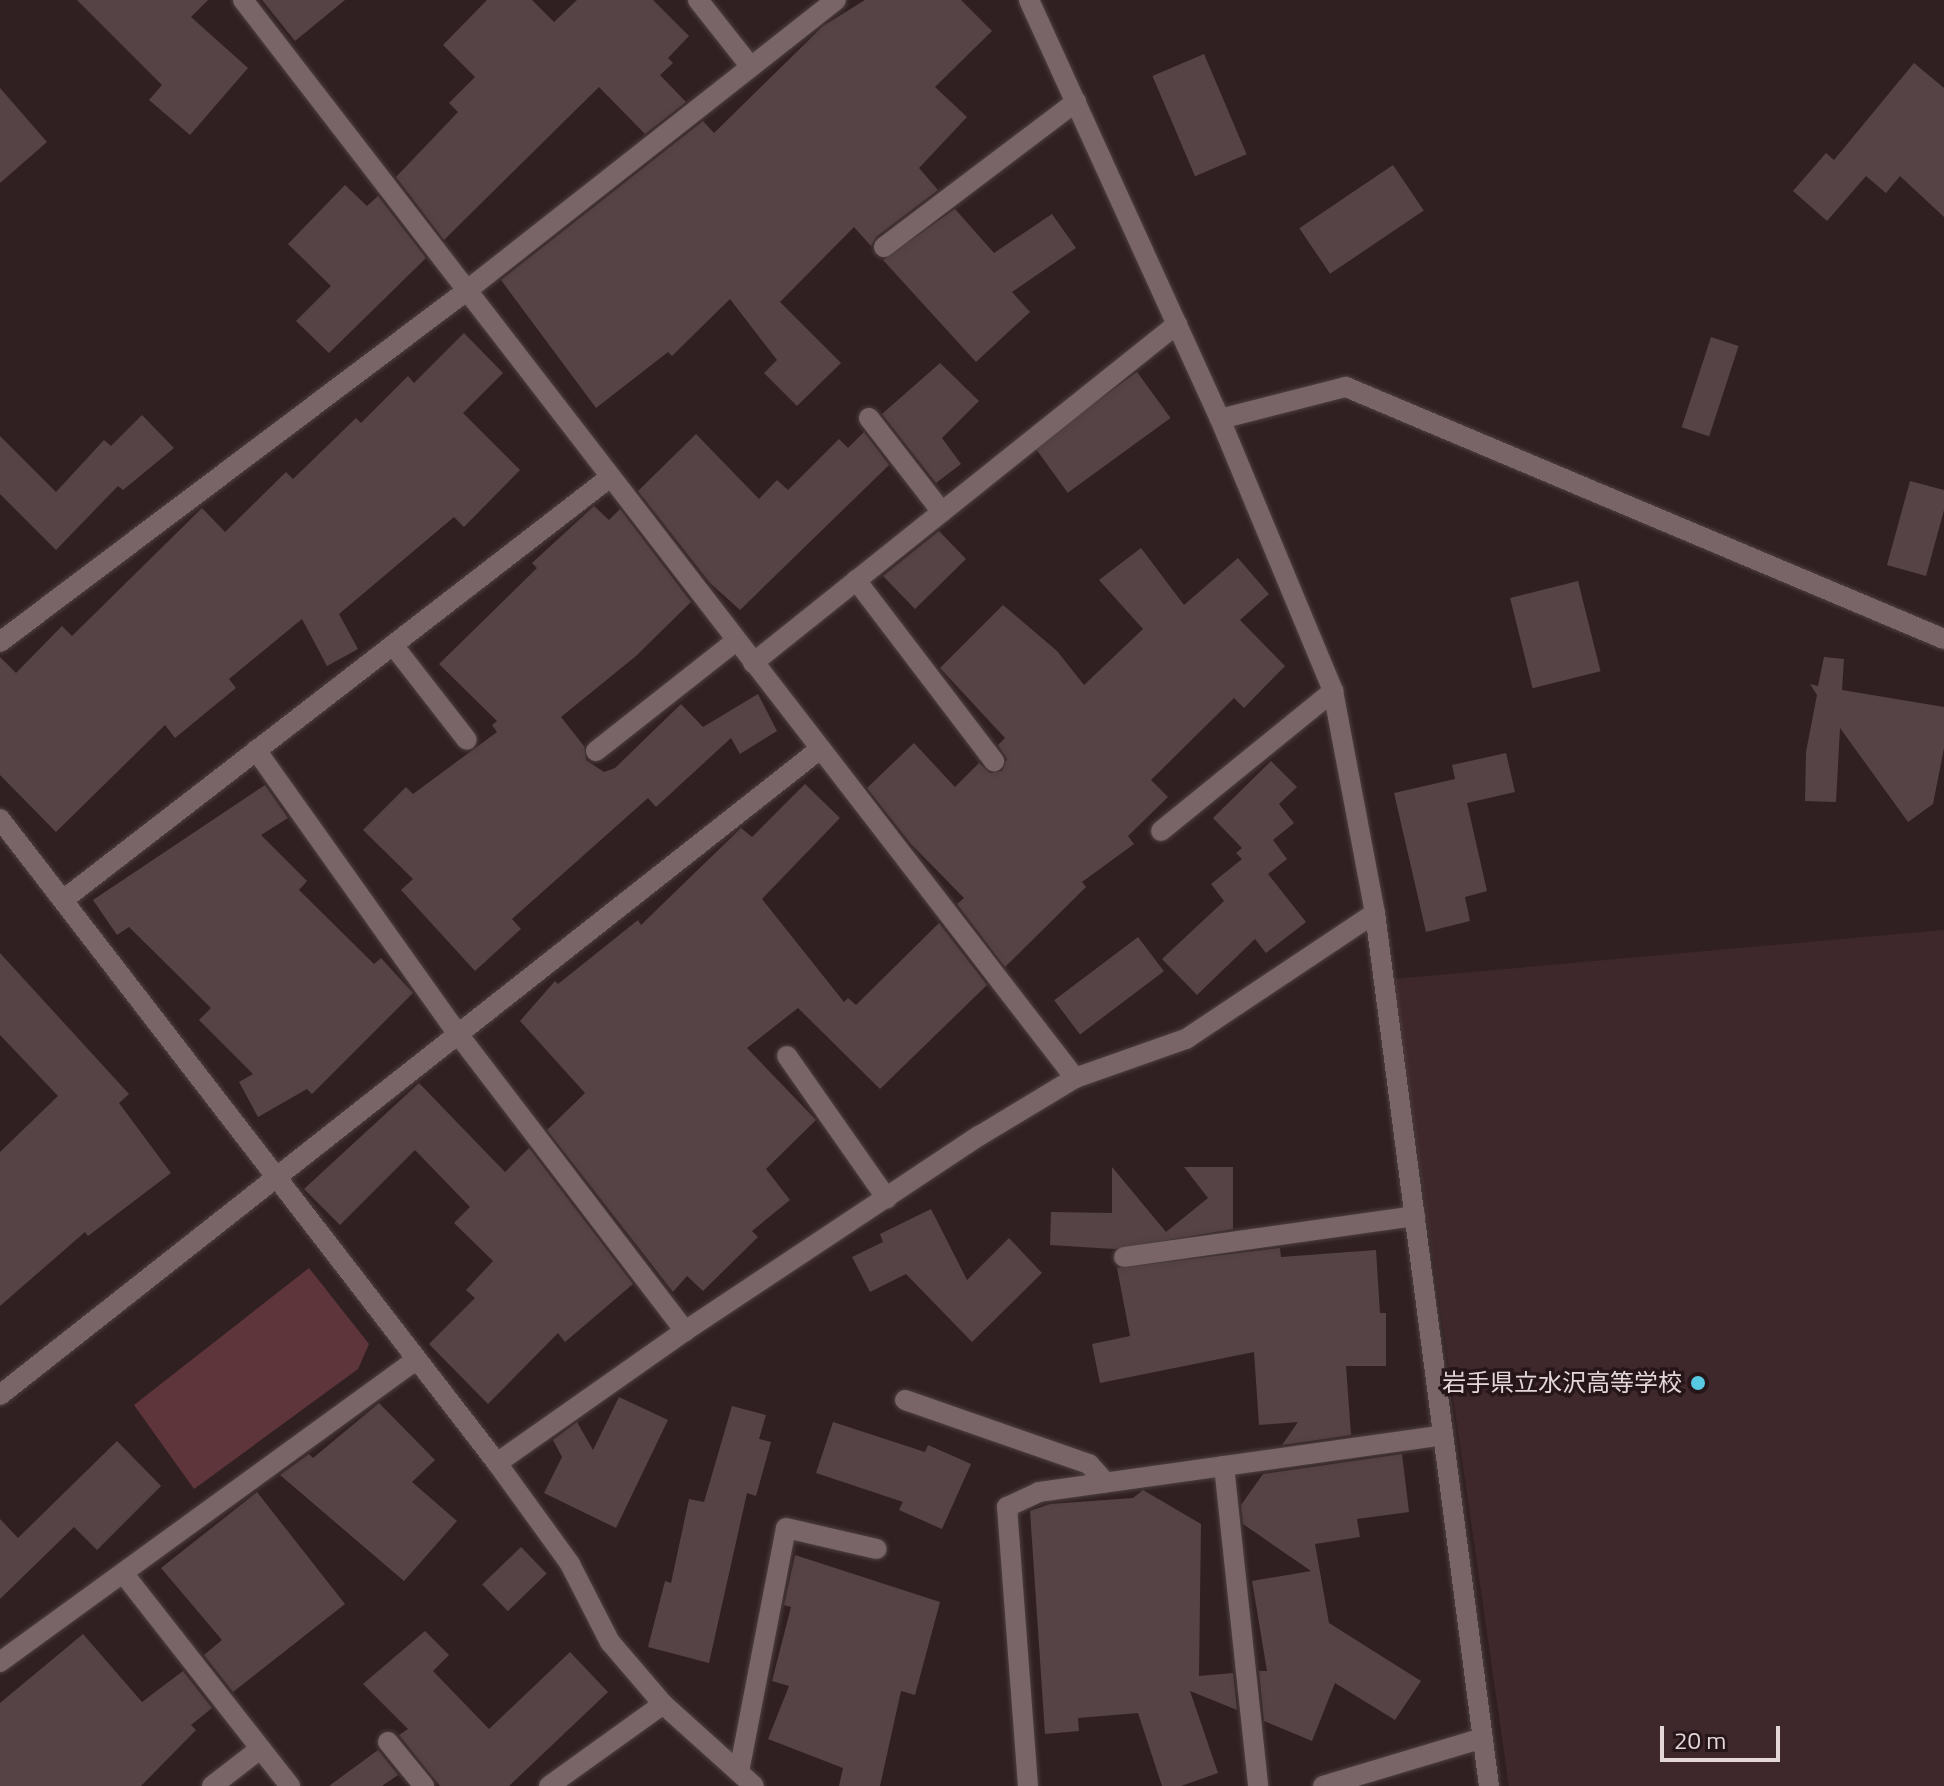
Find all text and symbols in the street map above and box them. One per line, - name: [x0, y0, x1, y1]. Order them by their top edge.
- place label: 岩手県立水沢高等学校: [1442, 1369, 1682, 1397]
- marker: 岩手県立水沢高等学校: [1689, 1374, 1707, 1392]
- scale bar: [1664, 1710, 1784, 1760]
- text: 20 m: [1674, 1722, 1726, 1758]

